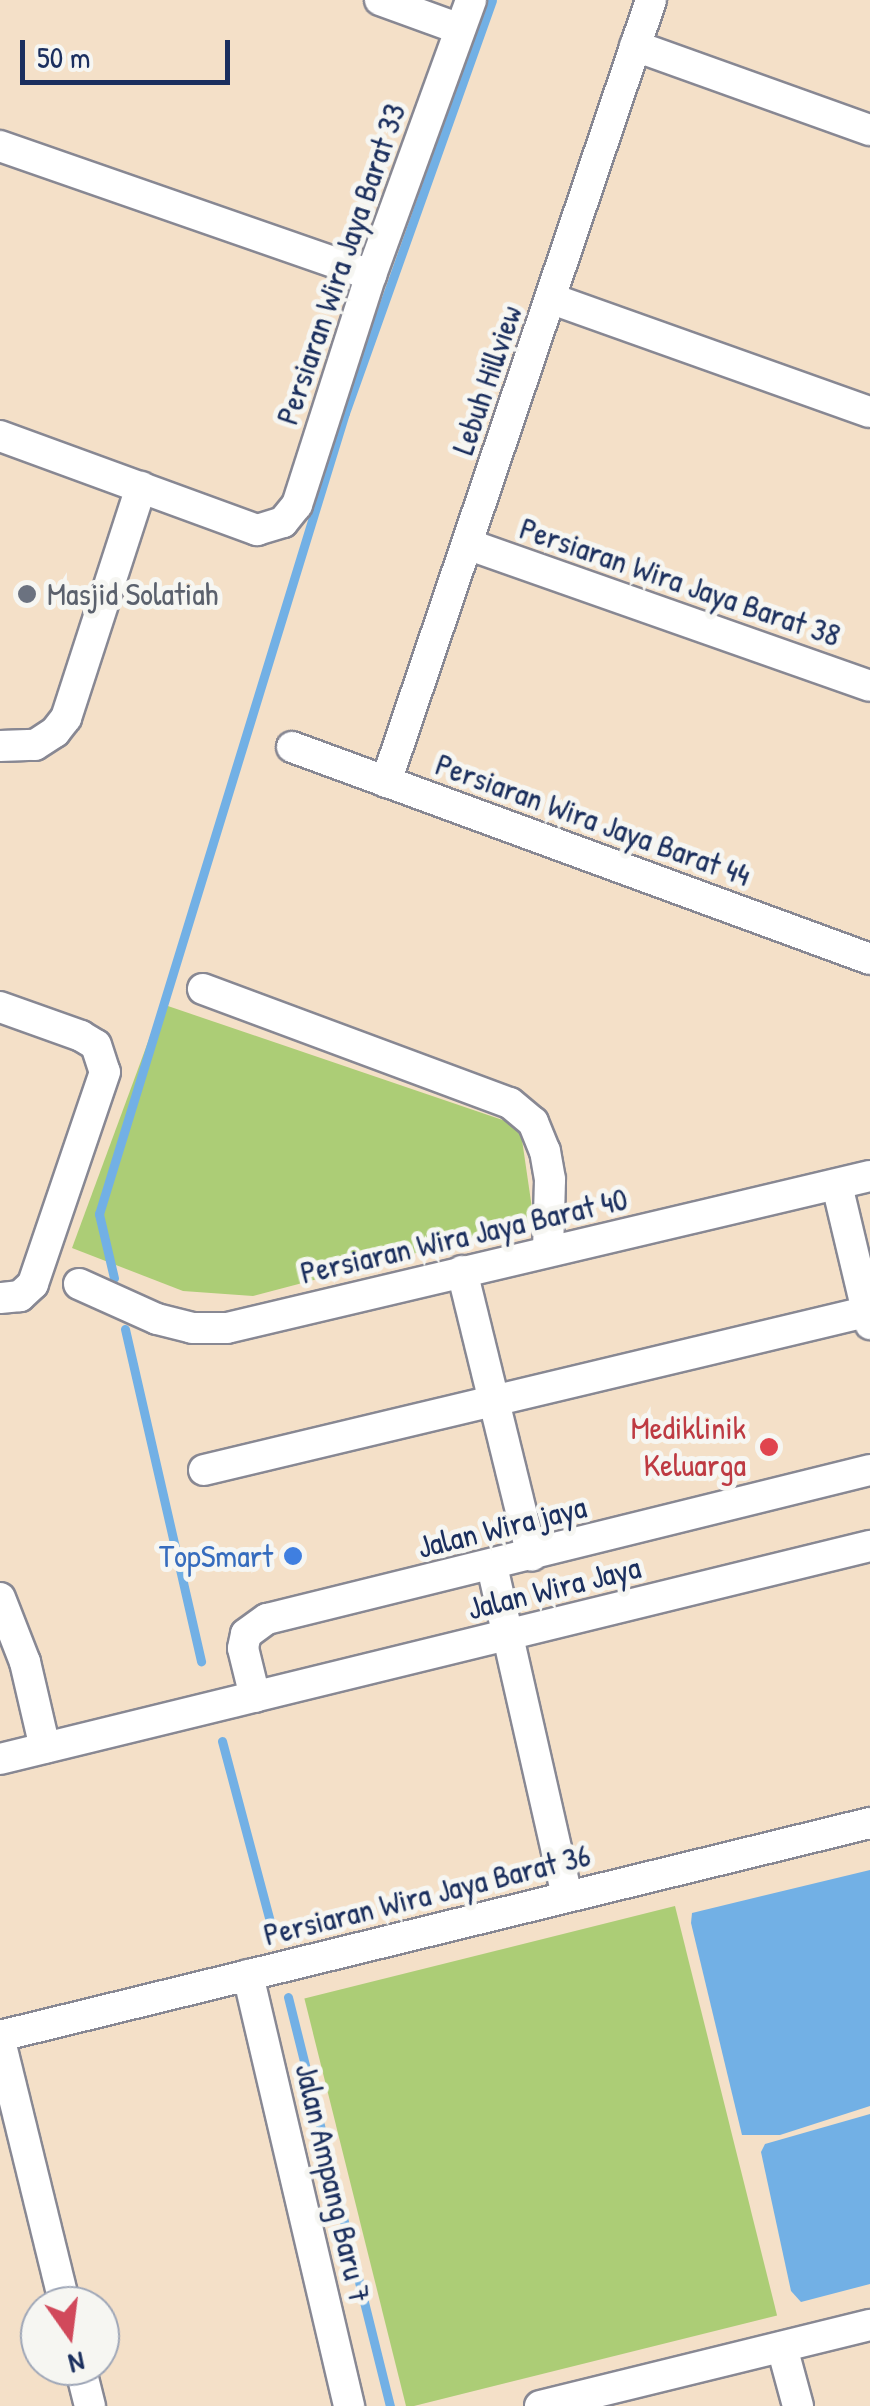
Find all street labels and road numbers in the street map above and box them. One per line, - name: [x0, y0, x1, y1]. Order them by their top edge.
- street label: Persiaran Wira Jaya Barat 33: [268, 99, 414, 429]
- street label: Lebuh Hillview: [444, 301, 530, 459]
- street label: Persiaran Wira Jaya Barat 38: [515, 509, 845, 655]
- street label: Persiaran Wira Jaya Barat 44: [430, 745, 756, 895]
- street label: Persiaran Wira Jaya Barat 40: [297, 1180, 631, 1292]
- street label: Jalan Wira jaya: [414, 1488, 590, 1566]
- street label: Jalan Wira Jaya: [464, 1548, 644, 1628]
- street label: Persiaran Wira Jaya Barat 36: [260, 1836, 594, 1954]
- street label: Jalan Ampang Baru 7: [287, 2060, 379, 2306]

